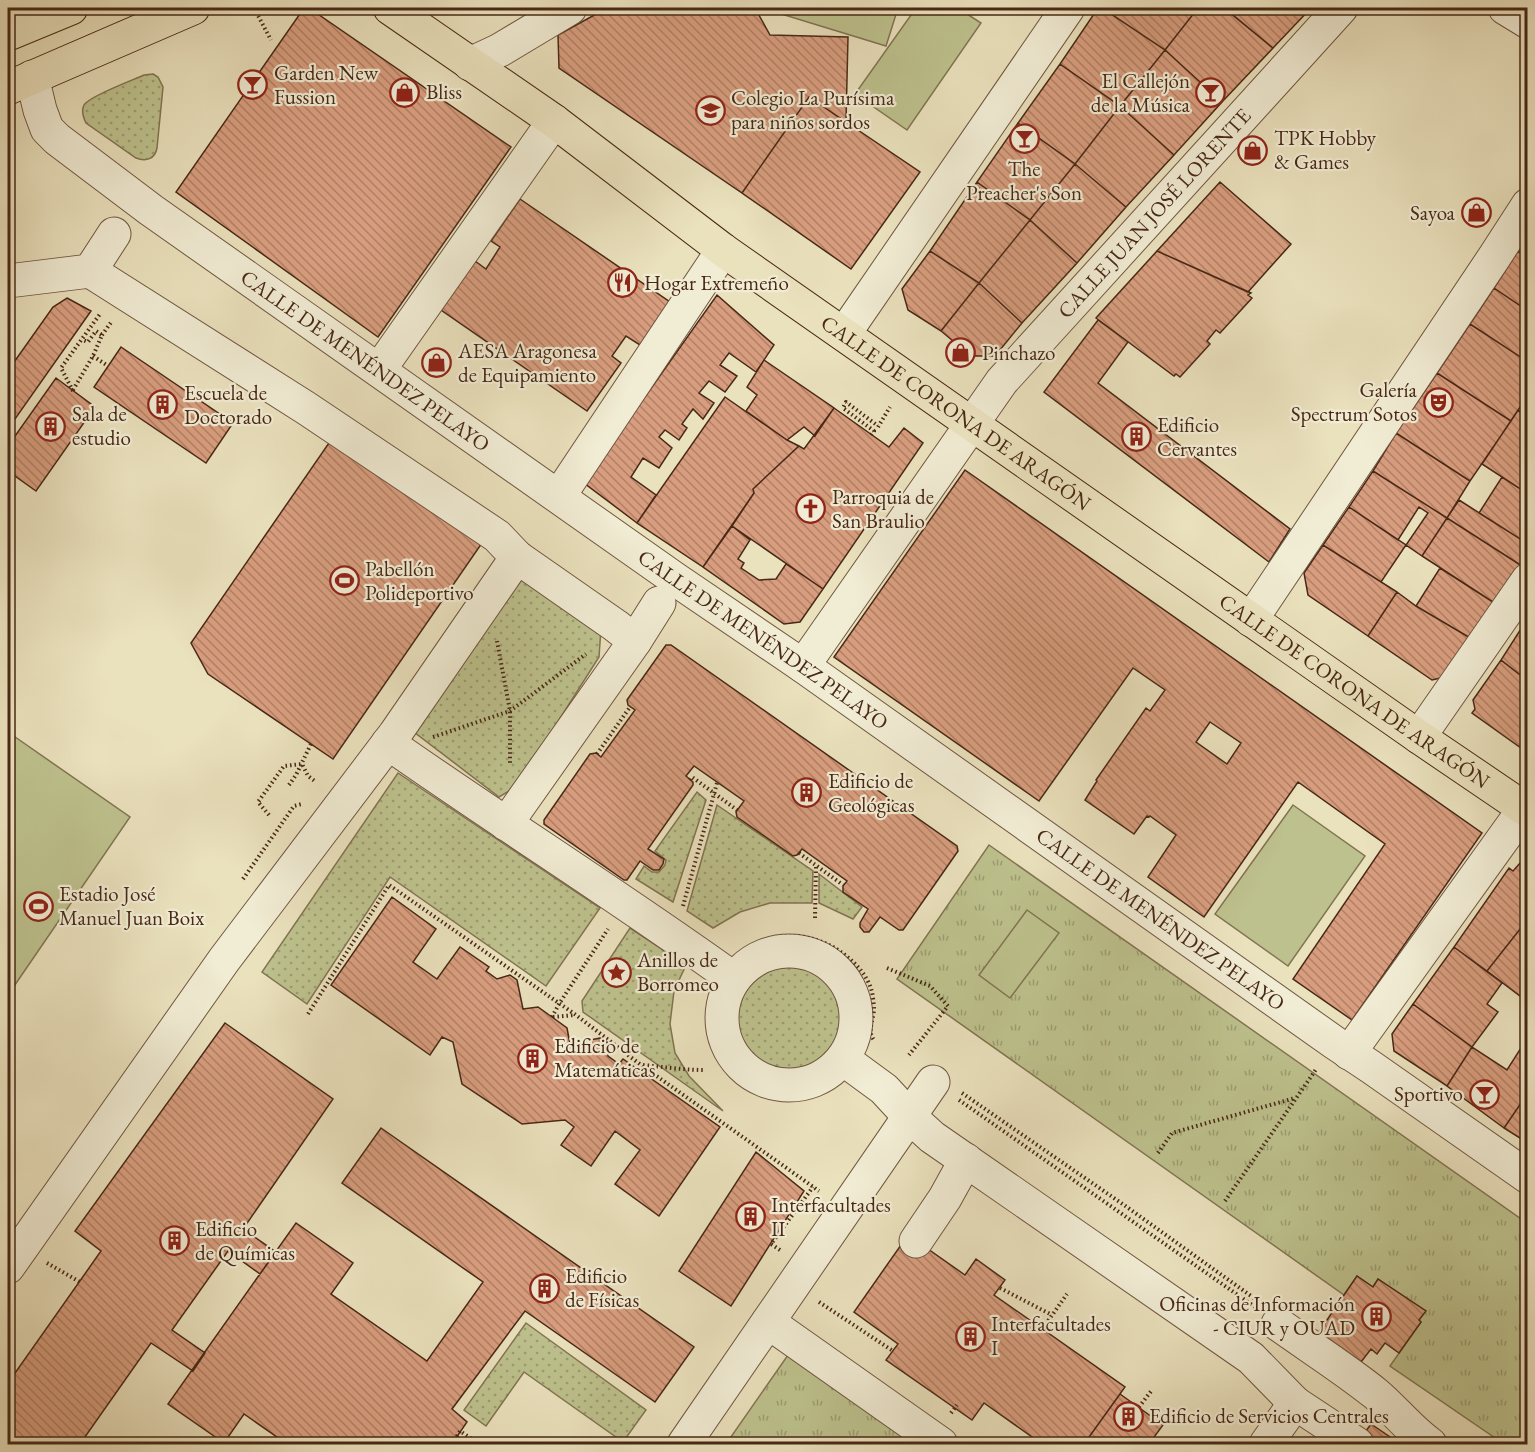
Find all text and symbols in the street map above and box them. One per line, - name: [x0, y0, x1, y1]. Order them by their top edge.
- place label: Garden New Fussion: [274, 59, 379, 110]
- place label: El Callejón de la Música: [1091, 67, 1191, 118]
- bar icon: Garden New Fussion: [237, 69, 269, 101]
- shop icon: Bliss: [389, 76, 421, 108]
- bar icon: El Callejón de la Música: [1195, 77, 1227, 109]
- place label: Bliss: [426, 78, 462, 105]
- place label: Colegio La Purísima para niños sordos: [731, 84, 895, 135]
- school or university icon: Colegio La Purísima para niños sordos: [694, 94, 726, 126]
- street label: CALLE JUAN JOSÉ LORENTE: [1051, 102, 1256, 324]
- bar icon: The Preacher's Son: [1008, 122, 1040, 154]
- place label: TPK Hobby & Games: [1274, 124, 1377, 175]
- shop icon: TPK Hobby & Games: [1237, 134, 1269, 166]
- place label: The Preacher's Son: [966, 155, 1082, 206]
- shop icon: Sayoa: [1460, 197, 1492, 229]
- place label: Sayoa: [1410, 199, 1456, 226]
- street label: CALLE DE MENÉNDEZ PELAYO: [235, 263, 495, 457]
- restaurant icon: Hogar Extremeño: [607, 267, 639, 299]
- place label: Hogar Extremeño: [644, 269, 789, 296]
- street label: CALLE DE CORONA DE ARAGÓN: [816, 309, 1097, 517]
- place label: AESA Aragonesa de Equipamiento: [457, 337, 597, 388]
- shop icon: Pinchazo: [945, 337, 977, 369]
- place label: Pinchazo: [982, 339, 1055, 366]
- shop icon: AESA Aragonesa de Equipamiento: [421, 347, 453, 379]
- place label: Galería Spectrum Sotos: [1291, 376, 1418, 427]
- place label: Escuela de Doctorado: [184, 379, 272, 430]
- theatre icon: Galería Spectrum Sotos: [1422, 386, 1454, 418]
- building icon: Escuela de Doctorado: [147, 389, 179, 421]
- place label: Sala de estudio: [72, 400, 131, 451]
- building icon: Sala de estudio: [35, 410, 67, 442]
- place label: Edificio Cervantes: [1157, 411, 1237, 462]
- building icon: Edificio Cervantes: [1120, 421, 1152, 453]
- place label: Parroquia de San Braulio: [832, 483, 934, 534]
- church icon: Parroquia de San Braulio: [795, 493, 827, 525]
- street label: CALLE DE MENÉNDEZ PELAYO: [633, 543, 894, 735]
- place label: Pabellón Polideportivo: [365, 555, 474, 606]
- sports icon: Pabellón Polideportivo: [328, 565, 360, 597]
- street label: CALLE DE CORONA DE ARAGÓN: [1214, 587, 1495, 794]
- place label: Edificio de Geológicas: [828, 767, 915, 818]
- building icon: Edificio de Geológicas: [791, 777, 823, 809]
- street label: CALLE DE MENÉNDEZ PELAYO: [1031, 822, 1291, 1016]
- place label: Estadio José Manuel Juan Boix: [59, 880, 204, 931]
- sports icon: Estadio José Manuel Juan Boix: [22, 890, 54, 922]
- place label: Anillos de Borromeo: [636, 946, 719, 997]
- place icon: Anillos de Borromeo: [600, 956, 632, 988]
- place label: Edificio de Matemáticas: [554, 1032, 656, 1083]
- building icon: Edificio de Matemáticas: [517, 1042, 549, 1074]
- bar icon: Sportivo: [1468, 1078, 1500, 1110]
- place label: Sportivo: [1394, 1080, 1463, 1107]
- place label: Interfacultades II: [771, 1191, 891, 1242]
- building icon: Interfacultades II: [734, 1201, 766, 1233]
- place label: Edificio de Químicas: [195, 1215, 295, 1267]
- building icon: Edificio de Químicas: [158, 1225, 190, 1257]
- place label: Edificio de Físicas: [565, 1262, 639, 1313]
- building icon: Edificio de Físicas: [528, 1272, 560, 1304]
- place label: Oficinas de Información - CIUR y OUAD: [1159, 1290, 1355, 1341]
- building icon: Oficinas de Información - CIUR y OUAD: [1360, 1300, 1392, 1332]
- place label: Interfacultades I: [991, 1310, 1111, 1361]
- building icon: Interfacultades I: [954, 1320, 986, 1352]
- building icon: Edificio de Servicios Centrales: [1112, 1400, 1144, 1432]
- place label: Edificio de Servicios Centrales: [1149, 1402, 1389, 1429]

